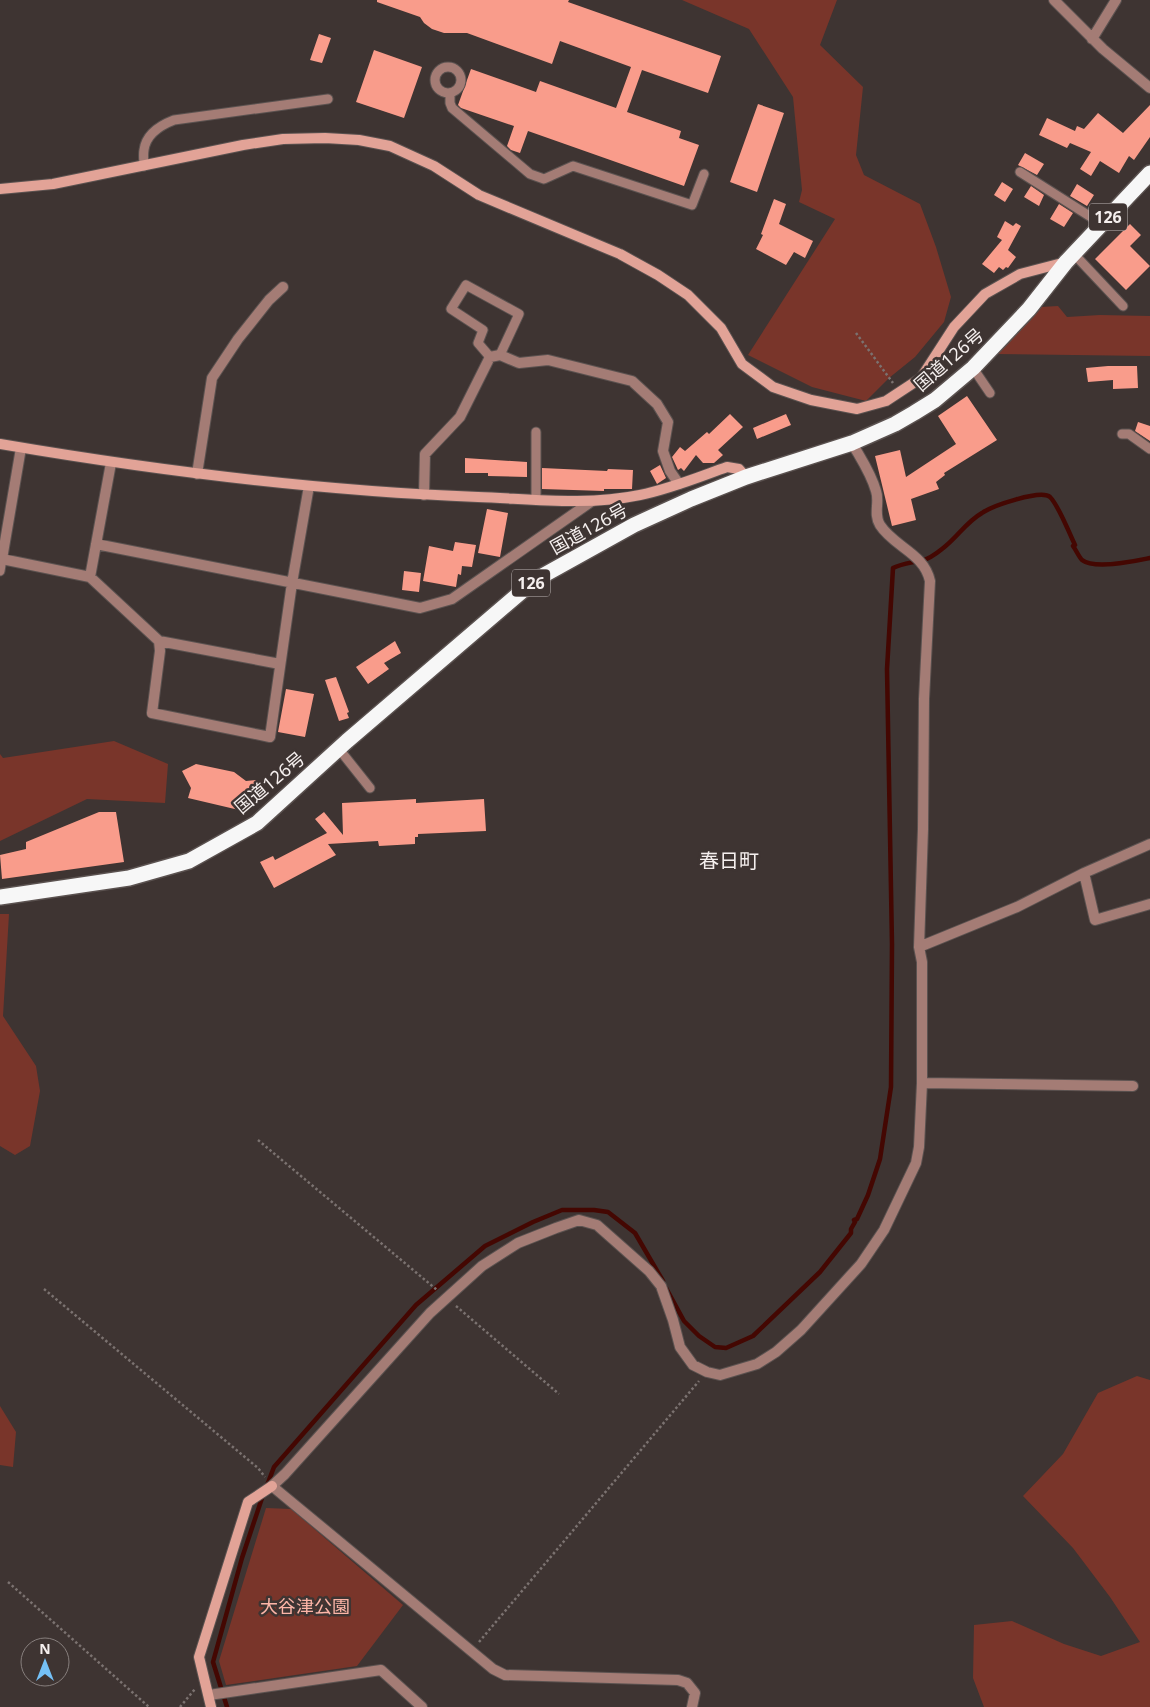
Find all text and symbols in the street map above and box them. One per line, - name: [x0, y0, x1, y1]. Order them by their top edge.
- road number: 126: [1089, 203, 1127, 230]
- street label: 国道126号: [908, 322, 988, 396]
- street label: 国道126号: [546, 497, 631, 559]
- road number: 126: [512, 570, 550, 596]
- street label: 国道126号: [229, 746, 310, 819]
- district label: 春日町: [699, 847, 759, 874]
- park label: 大谷津公園: [260, 1594, 350, 1618]
- north arrow: [20, 1637, 70, 1687]
- text: N: [39, 1639, 51, 1658]

